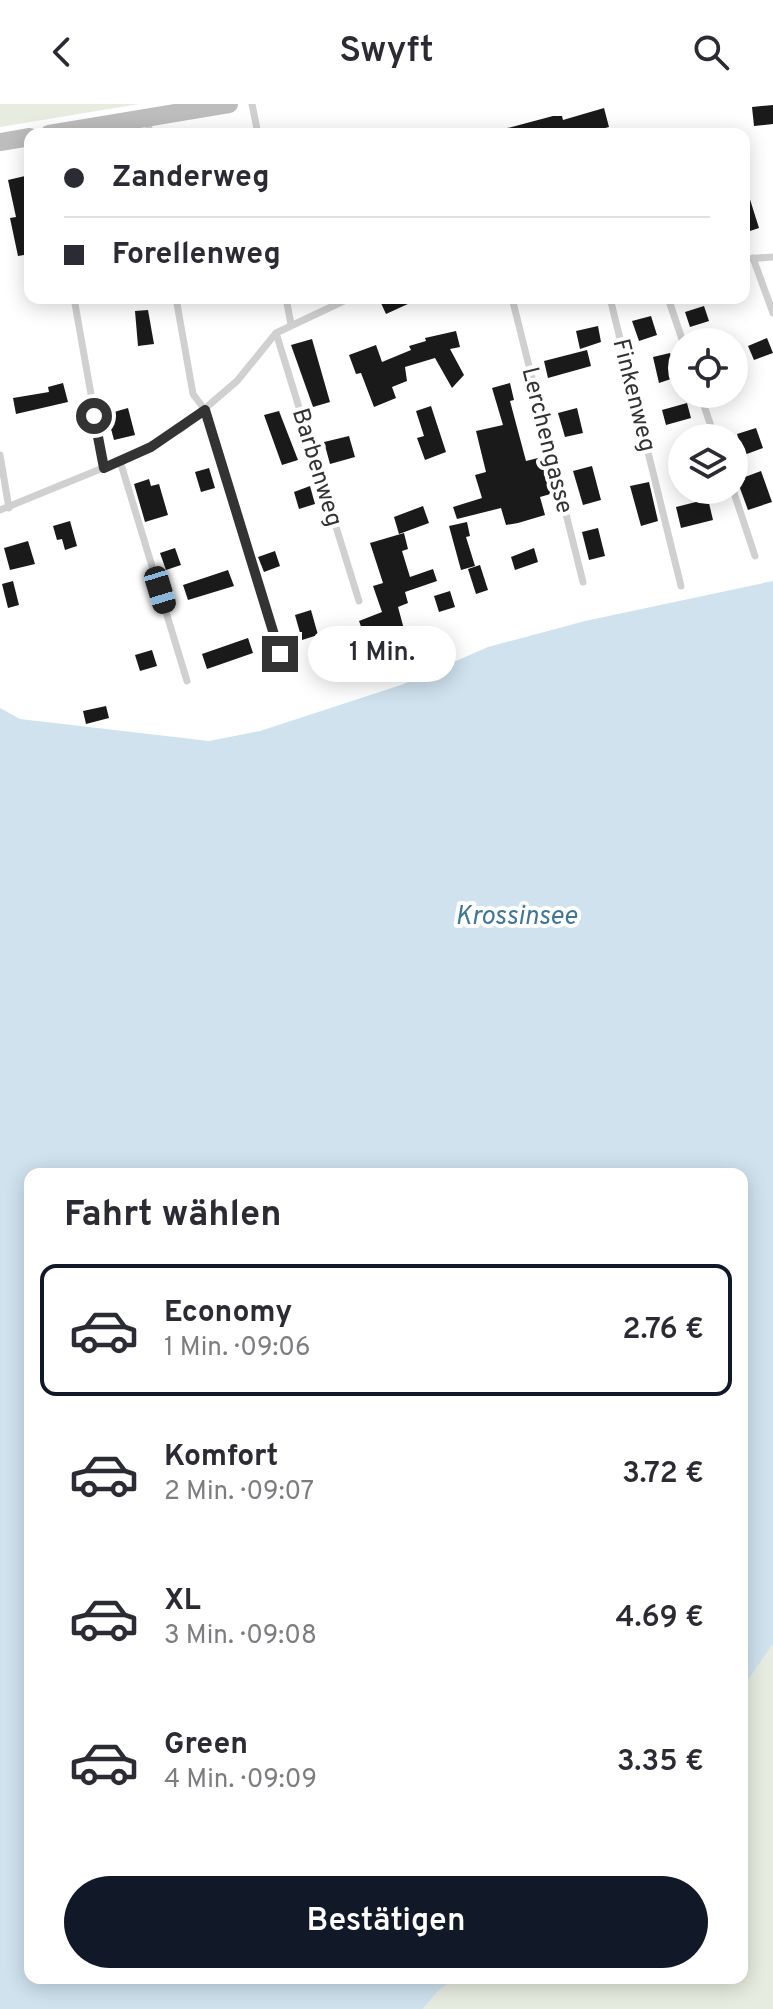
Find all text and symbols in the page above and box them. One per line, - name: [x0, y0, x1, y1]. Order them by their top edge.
- text: Swyft: [339, 29, 434, 75]
- icon: back: [40, 30, 84, 74]
- icon: search: [689, 30, 733, 74]
- text: Zanderweg: [112, 160, 270, 197]
- text: Forellenweg: [112, 237, 281, 274]
- map controls: [668, 328, 748, 504]
- button: locate: [668, 328, 748, 408]
- street label: Finkenweg: [605, 336, 662, 455]
- street label: Lerchengasse: [513, 364, 579, 517]
- route start: [76, 398, 112, 434]
- street label: Barbenweg: [284, 405, 348, 530]
- button: layers: [668, 424, 748, 504]
- car: [142, 564, 178, 616]
- callout: 1 Min.: [308, 626, 456, 682]
- route end: [262, 636, 298, 672]
- text: 1 Min.: [349, 637, 415, 670]
- water label: Krossinsee: [455, 901, 577, 934]
- text: Fahrt wählen: [64, 1193, 282, 1239]
- icon: car: [68, 1294, 140, 1366]
- text: Economy: [164, 1295, 292, 1332]
- text: 2.76 €: [622, 1312, 704, 1349]
- text: 1 Min. · 09:06: [164, 1332, 310, 1365]
- icon: car: [68, 1438, 140, 1510]
- text: Komfort: [164, 1439, 278, 1476]
- text: 3.72 €: [622, 1456, 704, 1493]
- text: 2 Min. · 09:07: [164, 1476, 314, 1509]
- icon: car: [68, 1582, 140, 1654]
- text: XL: [164, 1583, 201, 1620]
- text: 4.69 €: [615, 1600, 704, 1637]
- text: 3 Min. · 09:08: [164, 1620, 317, 1653]
- icon: car: [68, 1726, 140, 1798]
- text: Green: [164, 1727, 248, 1764]
- text: 3.35 €: [617, 1744, 704, 1781]
- text: 4 Min. · 09:09: [164, 1764, 317, 1797]
- button: Bestätigen: [64, 1876, 708, 1968]

